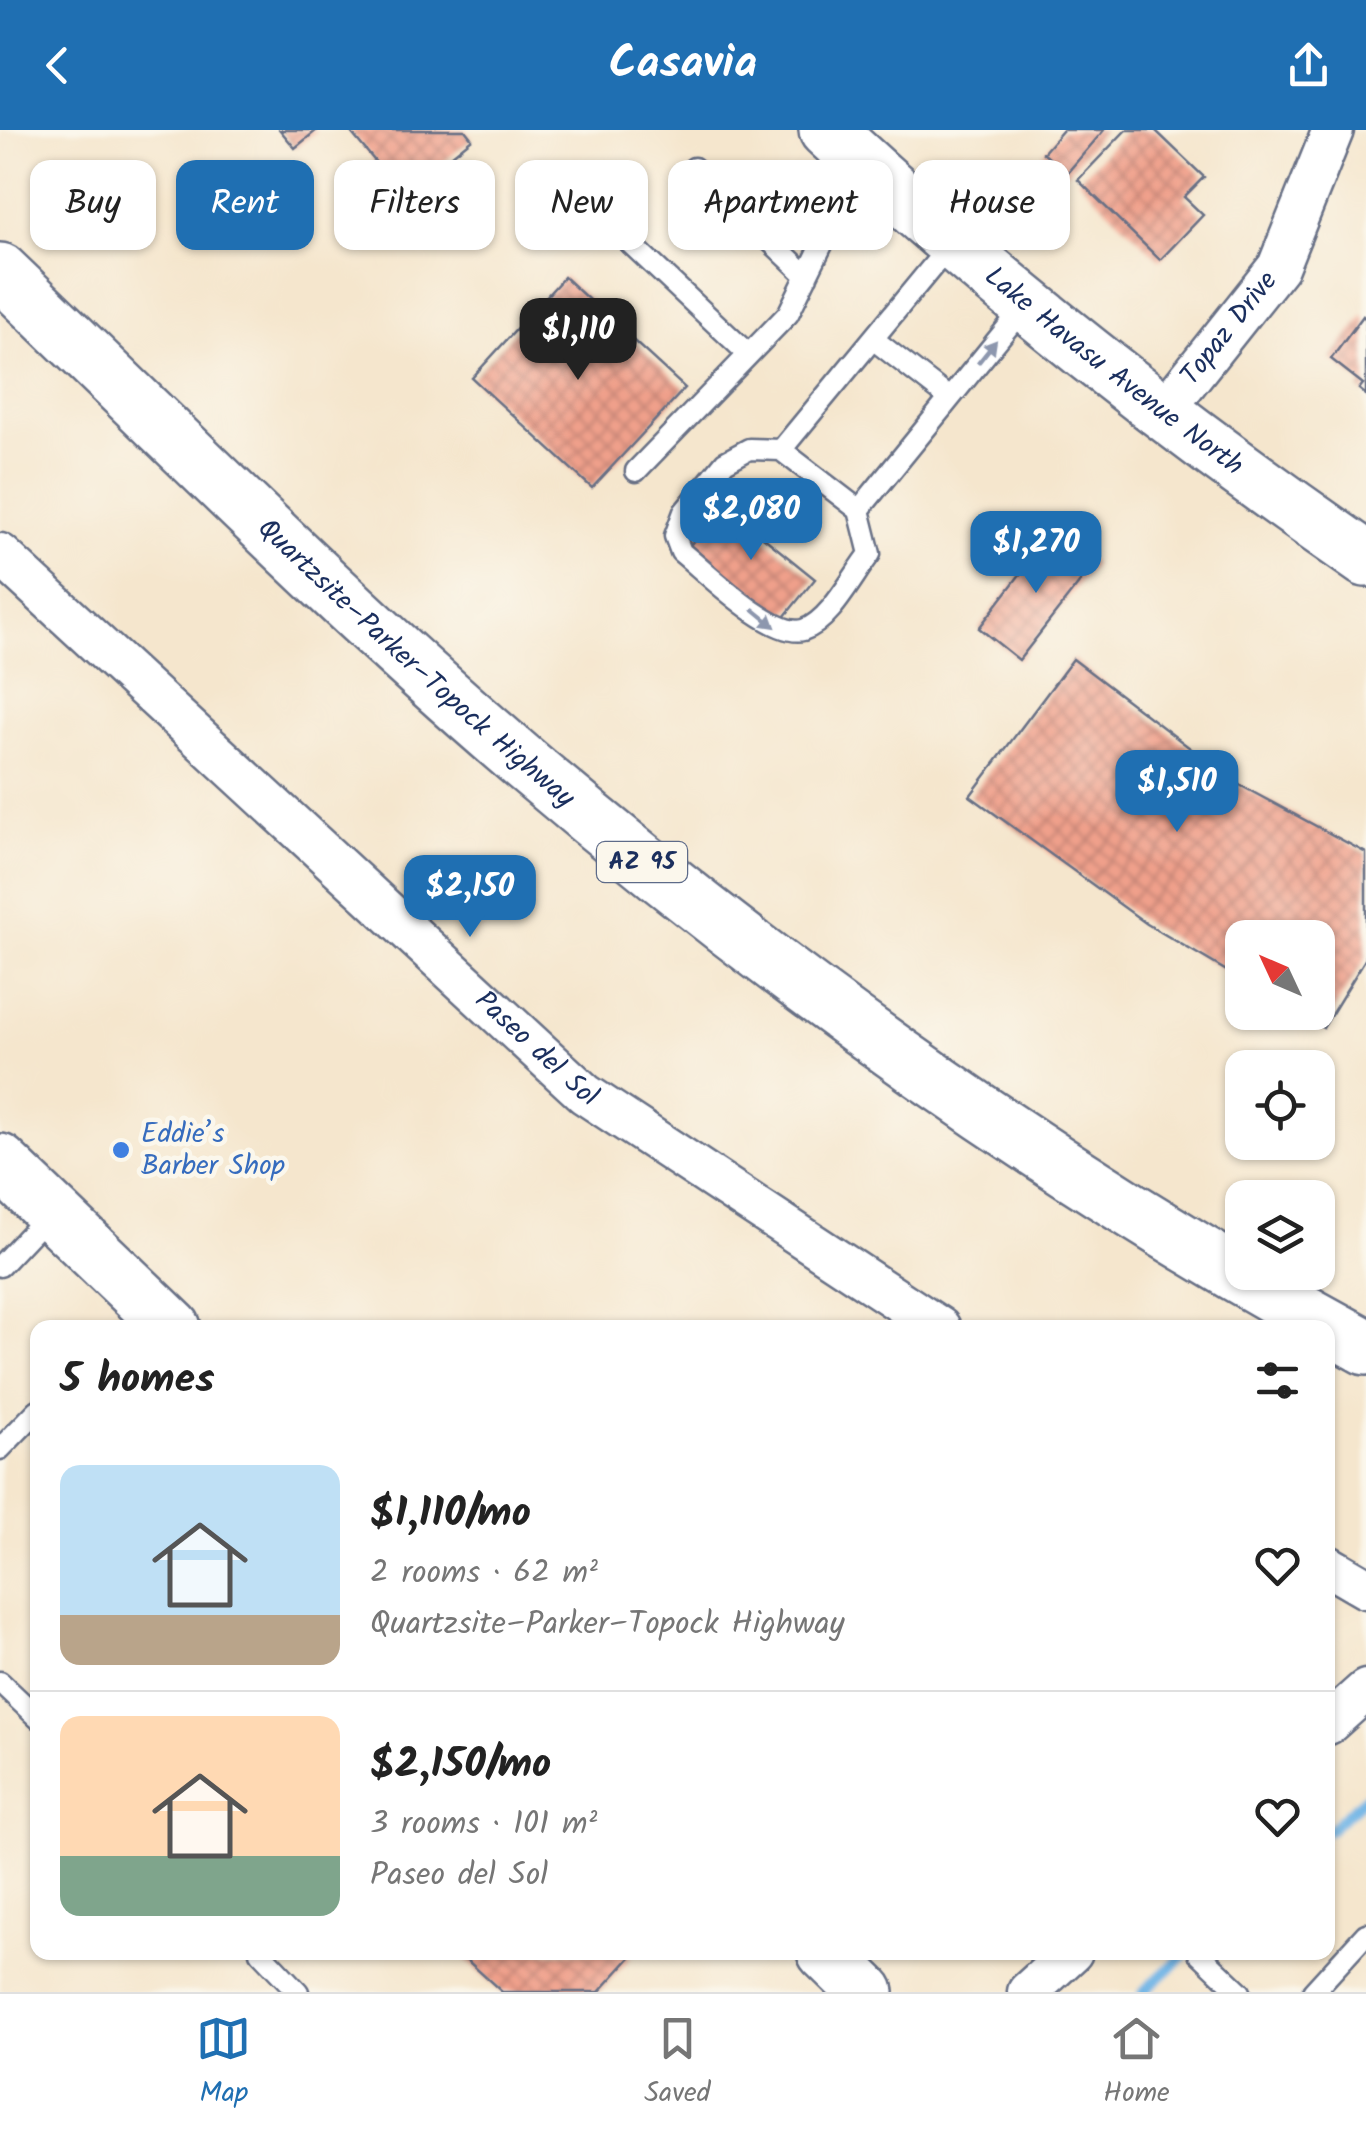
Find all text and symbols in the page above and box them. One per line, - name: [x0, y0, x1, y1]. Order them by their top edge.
- text: Casavia: [609, 29, 757, 101]
- icon: back: [30, 38, 85, 93]
- icon: share: [1281, 38, 1336, 93]
- chip: Buy: [30, 160, 156, 250]
- chip: Rent: [176, 160, 314, 250]
- chip: Filters: [334, 160, 495, 250]
- chip: New: [515, 160, 648, 250]
- chip: Apartment: [668, 160, 893, 250]
- chip: House: [913, 160, 1070, 250]
- street label: Lake Havasu Avenue North: [974, 255, 1253, 488]
- street label: Topaz Drive: [1169, 261, 1289, 396]
- pin: $1,110: [497, 298, 659, 383]
- text: $1,110: [542, 305, 614, 356]
- one-way arrow: [976, 339, 997, 364]
- pin: $2,080: [670, 478, 832, 563]
- text: $2,080: [702, 485, 800, 536]
- street label: Quartzsite–Parker–Topock Highway: [247, 508, 586, 820]
- pin: $1,270: [955, 511, 1117, 596]
- text: $1,270: [992, 518, 1080, 569]
- one-way arrow: [751, 607, 776, 628]
- pin: $1,510: [1096, 750, 1258, 835]
- text: $1,510: [1137, 757, 1217, 808]
- road number: AZ 95: [597, 842, 687, 882]
- pin: $2,150: [389, 855, 551, 940]
- text: $2,150: [426, 862, 514, 913]
- north arrow: [1225, 920, 1335, 1030]
- map controls: [1225, 920, 1335, 1290]
- street label: Paseo del Sol: [464, 980, 607, 1119]
- button: locate: [1225, 1050, 1335, 1160]
- place label: Eddie’s Barber Shop: [141, 1112, 285, 1189]
- marker: Eddie’s Barber Shop: [110, 1139, 132, 1161]
- button: layers: [1225, 1180, 1335, 1290]
- text: 5 homes: [60, 1347, 215, 1414]
- icon: filters: [1250, 1353, 1305, 1408]
- text: $1,110/mo: [370, 1481, 531, 1548]
- icon: home: [140, 1505, 260, 1625]
- icon: heart: [1250, 1538, 1305, 1593]
- text: 2 rooms · 62 m²: [370, 1548, 598, 1599]
- text: Quartzsite–Parker–Topock Highway: [370, 1599, 844, 1650]
- text: $2,150/mo: [370, 1732, 551, 1799]
- icon: home: [140, 1756, 260, 1876]
- icon: heart: [1250, 1789, 1305, 1844]
- text: 3 rooms · 101 m²: [370, 1799, 597, 1850]
- text: Paseo del Sol: [370, 1850, 548, 1901]
- tab: Map: [196, 2011, 251, 2116]
- tab: Saved: [644, 2011, 711, 2116]
- tab: Home: [1103, 2011, 1170, 2116]

